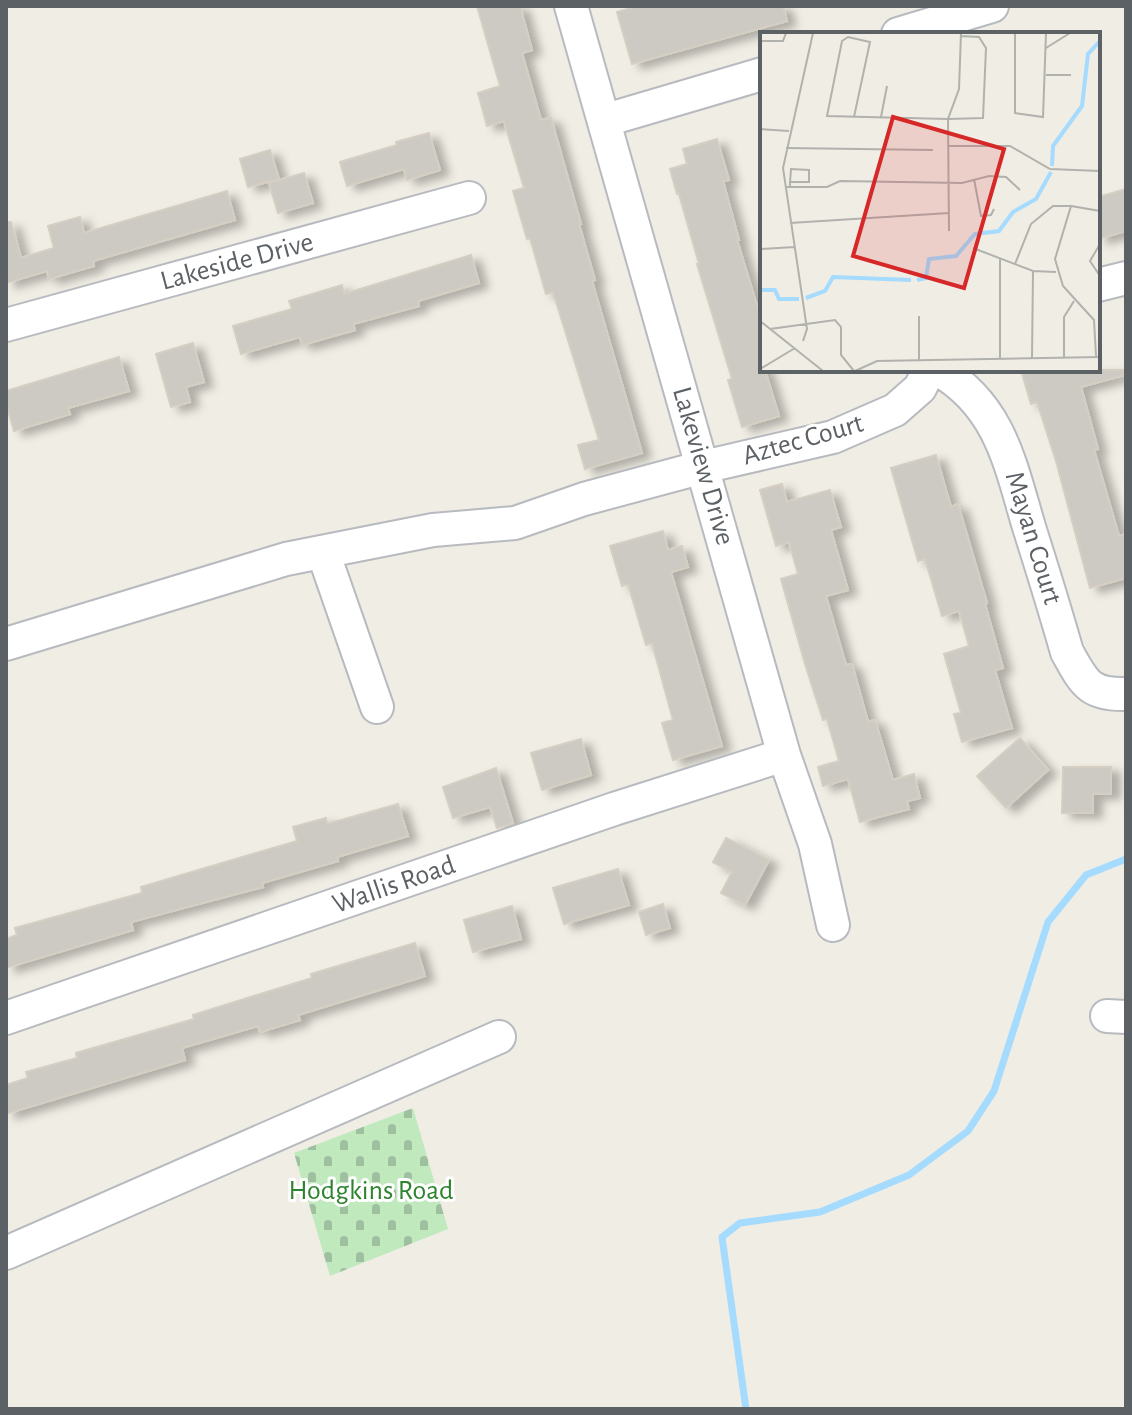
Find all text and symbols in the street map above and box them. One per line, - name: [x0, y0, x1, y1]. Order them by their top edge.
- inset map: [760, 32, 1100, 372]
- street label: Lakeside Drive: [157, 228, 317, 296]
- street label: Lakeview Drive: [667, 384, 739, 548]
- street label: Aztec Court: [739, 409, 867, 471]
- street label: Mayan Court: [1000, 468, 1066, 608]
- street label: Wallis Road: [329, 851, 459, 919]
- park label: Hodgkins Road: [288, 1177, 454, 1205]

